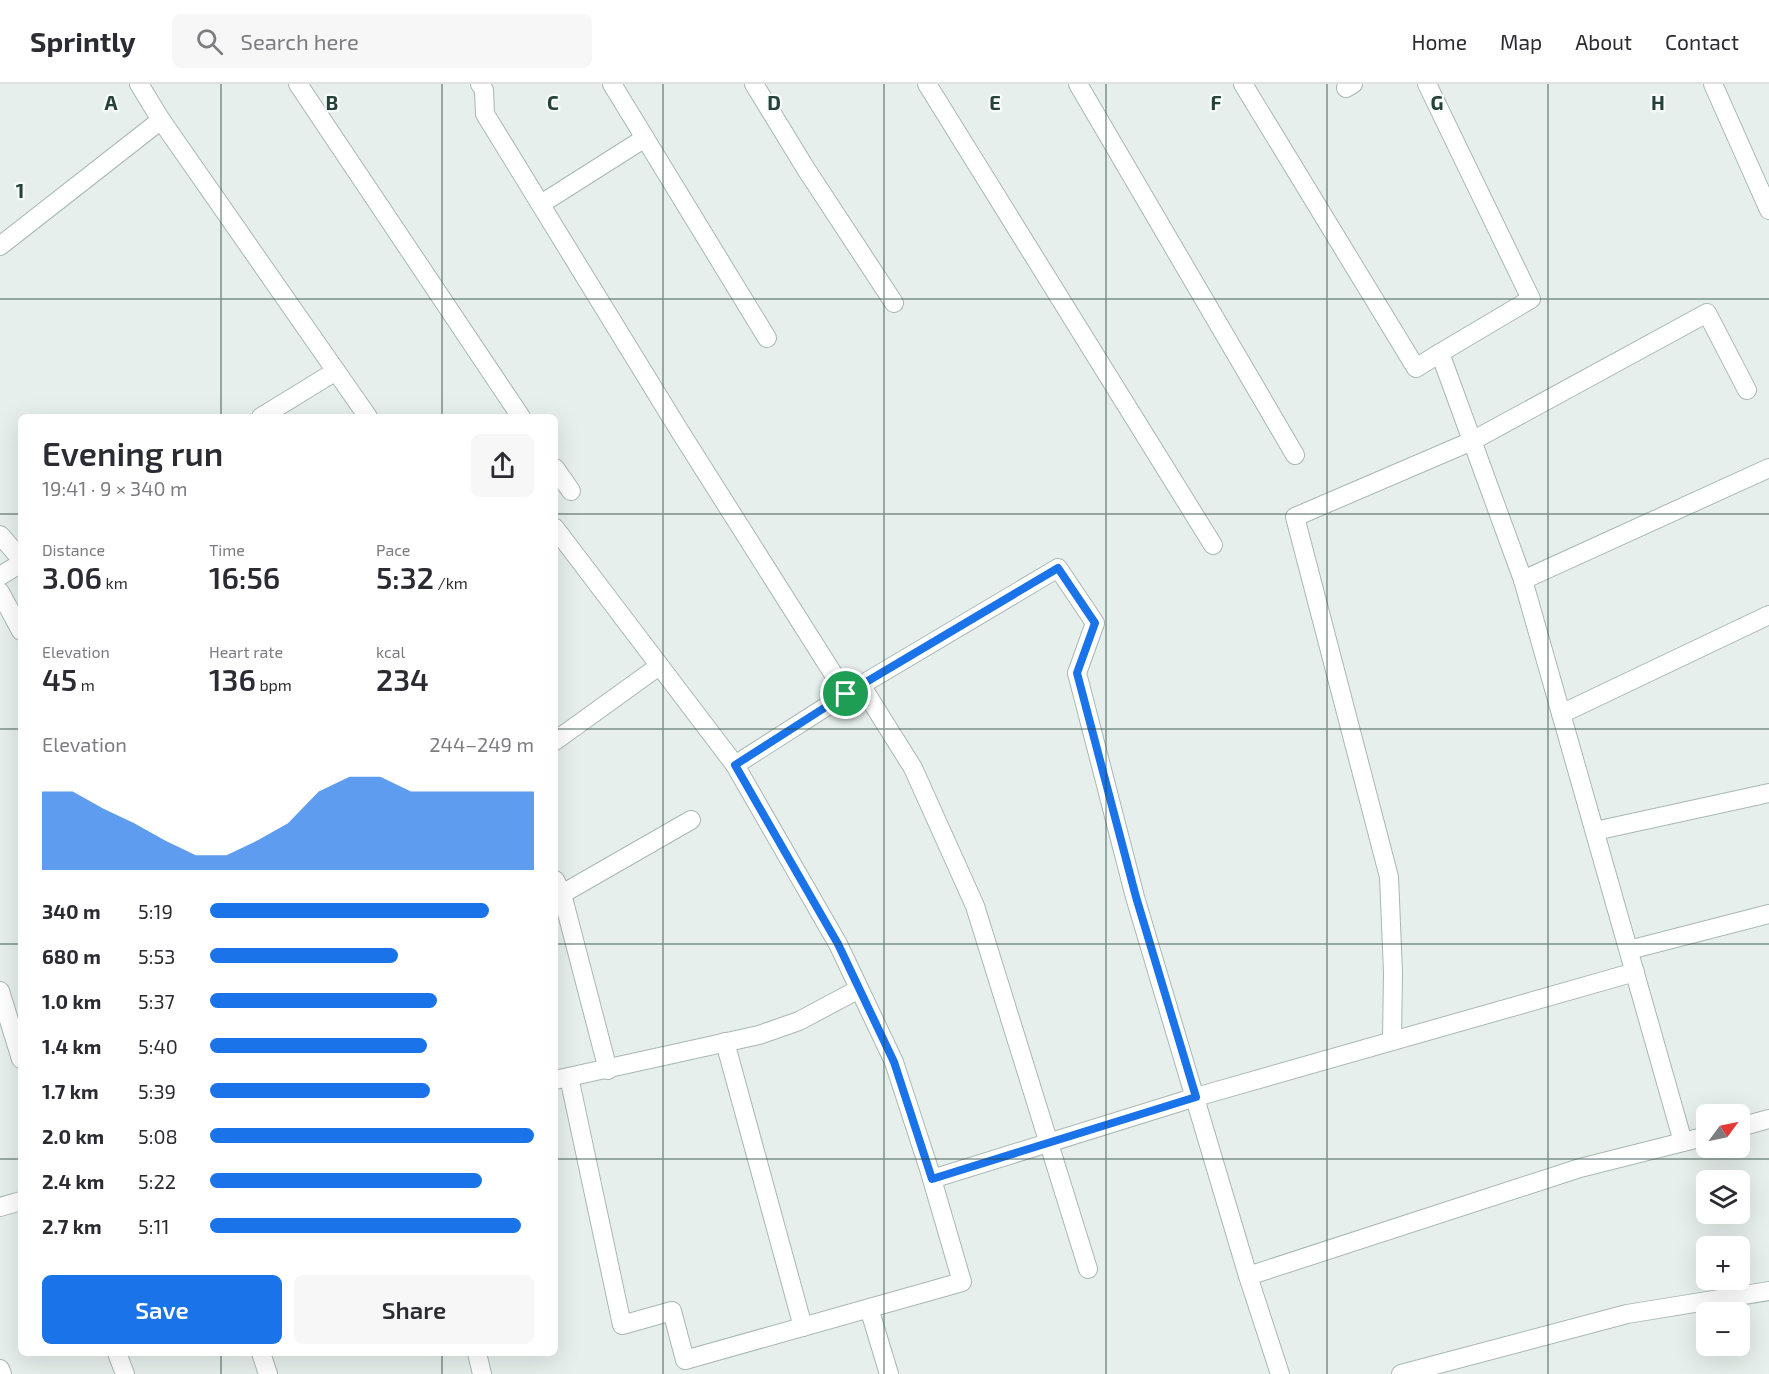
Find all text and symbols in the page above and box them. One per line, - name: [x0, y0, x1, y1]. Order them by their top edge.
- search box: [172, 14, 592, 68]
- text: Sprintly: [30, 24, 136, 58]
- icon: search: [193, 25, 226, 58]
- text: Search here: [241, 28, 359, 54]
- text: Home: [1411, 29, 1467, 54]
- text: Map: [1500, 29, 1542, 54]
- text: About: [1575, 29, 1632, 54]
- text: Contact: [1665, 29, 1739, 54]
- text: A: [104, 90, 118, 114]
- text: B: [326, 90, 338, 114]
- text: C: [547, 90, 559, 114]
- text: D: [767, 90, 781, 114]
- text: E: [989, 90, 1001, 114]
- text: F: [1210, 90, 1222, 114]
- text: G: [1431, 90, 1443, 114]
- text: H: [1651, 90, 1665, 114]
- text: 1: [16, 178, 24, 202]
- text: Evening run: [42, 433, 223, 473]
- button: share: [471, 434, 534, 497]
- text: 19:41 · 9 × 340 m: [42, 476, 188, 500]
- text: Distance: [42, 540, 105, 559]
- text: Time: [209, 540, 245, 559]
- text: Pace: [376, 540, 410, 559]
- text: 3.06: [42, 559, 102, 595]
- text: 16:56: [209, 559, 280, 595]
- text: 5:32: [376, 559, 434, 595]
- text: km: [102, 573, 128, 592]
- text: /km: [434, 573, 468, 592]
- text: Elevation: [42, 642, 110, 661]
- text: Heart rate: [209, 642, 283, 661]
- text: kcal: [376, 642, 405, 661]
- text: 45: [42, 661, 77, 697]
- text: 136: [209, 661, 256, 697]
- text: 234: [376, 661, 429, 697]
- pin: [820, 668, 871, 719]
- text: m: [77, 675, 95, 694]
- text: bpm: [256, 675, 292, 694]
- icon: arrive: [829, 677, 862, 710]
- text: Elevation: [42, 732, 127, 756]
- text: 244–249 m: [429, 732, 534, 756]
- text: 340 m: [42, 899, 101, 923]
- text: 5:19: [138, 899, 173, 923]
- text: 680 m: [42, 944, 101, 968]
- text: 5:53: [138, 944, 175, 968]
- text: 1.0 km: [42, 989, 101, 1013]
- text: 5:37: [138, 989, 175, 1013]
- text: 1.4 km: [42, 1034, 101, 1058]
- text: 5:40: [138, 1034, 178, 1058]
- text: 1.7 km: [42, 1079, 99, 1103]
- text: 5:39: [138, 1079, 176, 1103]
- north arrow: [1696, 1104, 1750, 1158]
- map controls: [1696, 1104, 1750, 1356]
- text: 2.0 km: [42, 1124, 104, 1148]
- text: 5:08: [138, 1124, 178, 1148]
- text: 2.4 km: [42, 1169, 104, 1193]
- text: 5:22: [138, 1169, 176, 1193]
- button: layers: [1696, 1170, 1750, 1224]
- text: 2.7 km: [42, 1214, 102, 1238]
- text: 5:11: [138, 1214, 169, 1238]
- button: +: [1696, 1236, 1750, 1290]
- button: Save: [42, 1275, 282, 1344]
- button: Share: [294, 1275, 534, 1344]
- button: −: [1696, 1302, 1750, 1356]

